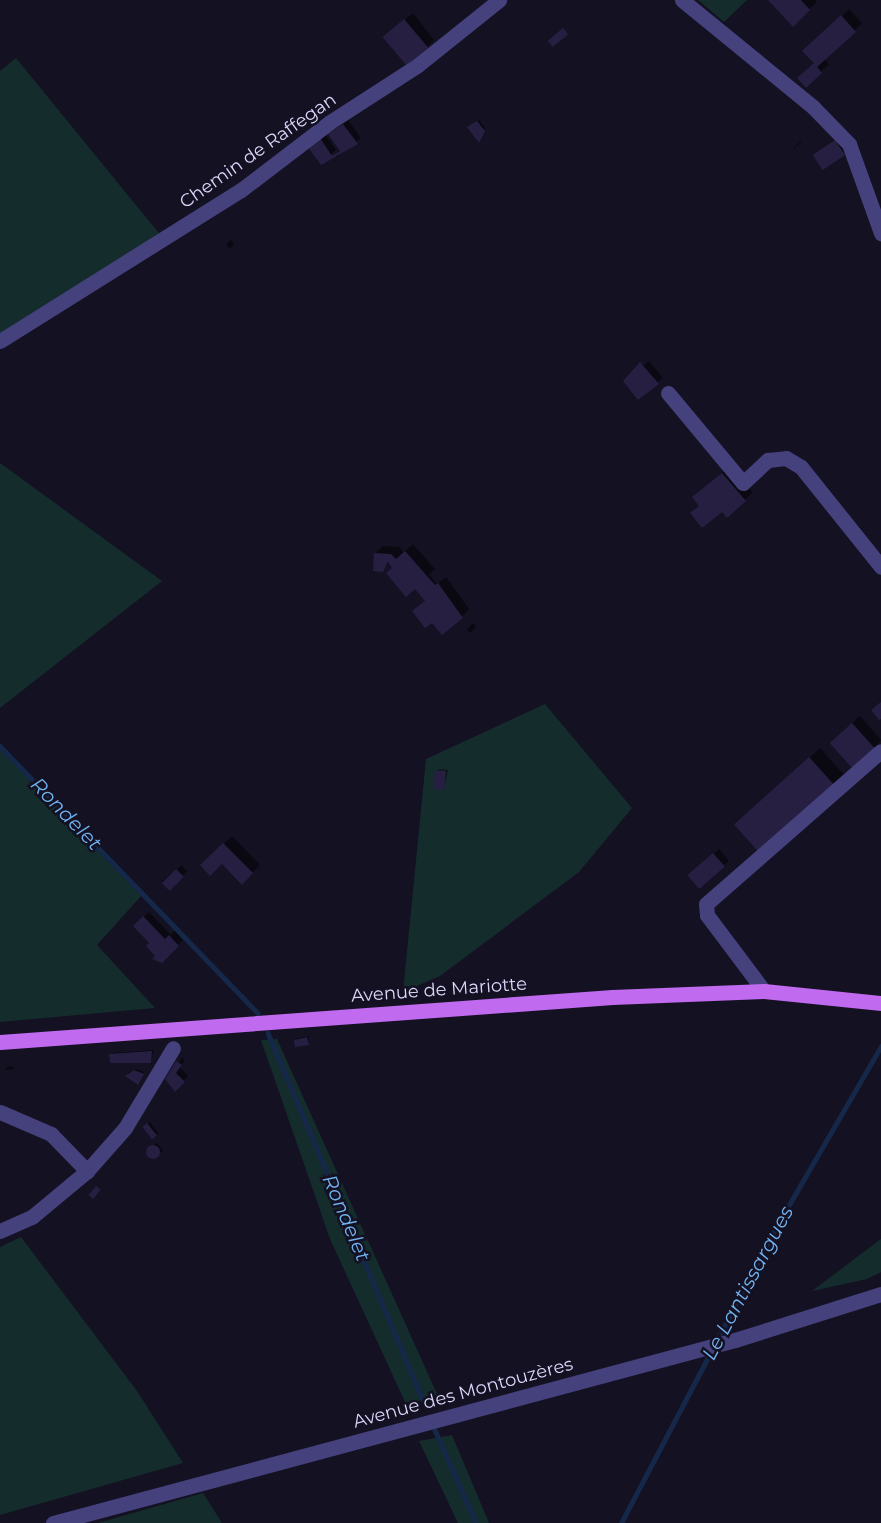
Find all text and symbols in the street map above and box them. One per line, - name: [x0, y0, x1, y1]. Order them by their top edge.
- street label: Chemin de Raffegan: [176, 89, 340, 213]
- water label: Rondelet: [25, 773, 107, 855]
- street label: Avenue de Mariotte: [350, 973, 528, 1007]
- water label: Rondelet: [317, 1171, 375, 1265]
- water label: Le Lantissargues: [697, 1202, 799, 1364]
- street label: Avenue des Montouzères: [351, 1353, 575, 1433]

